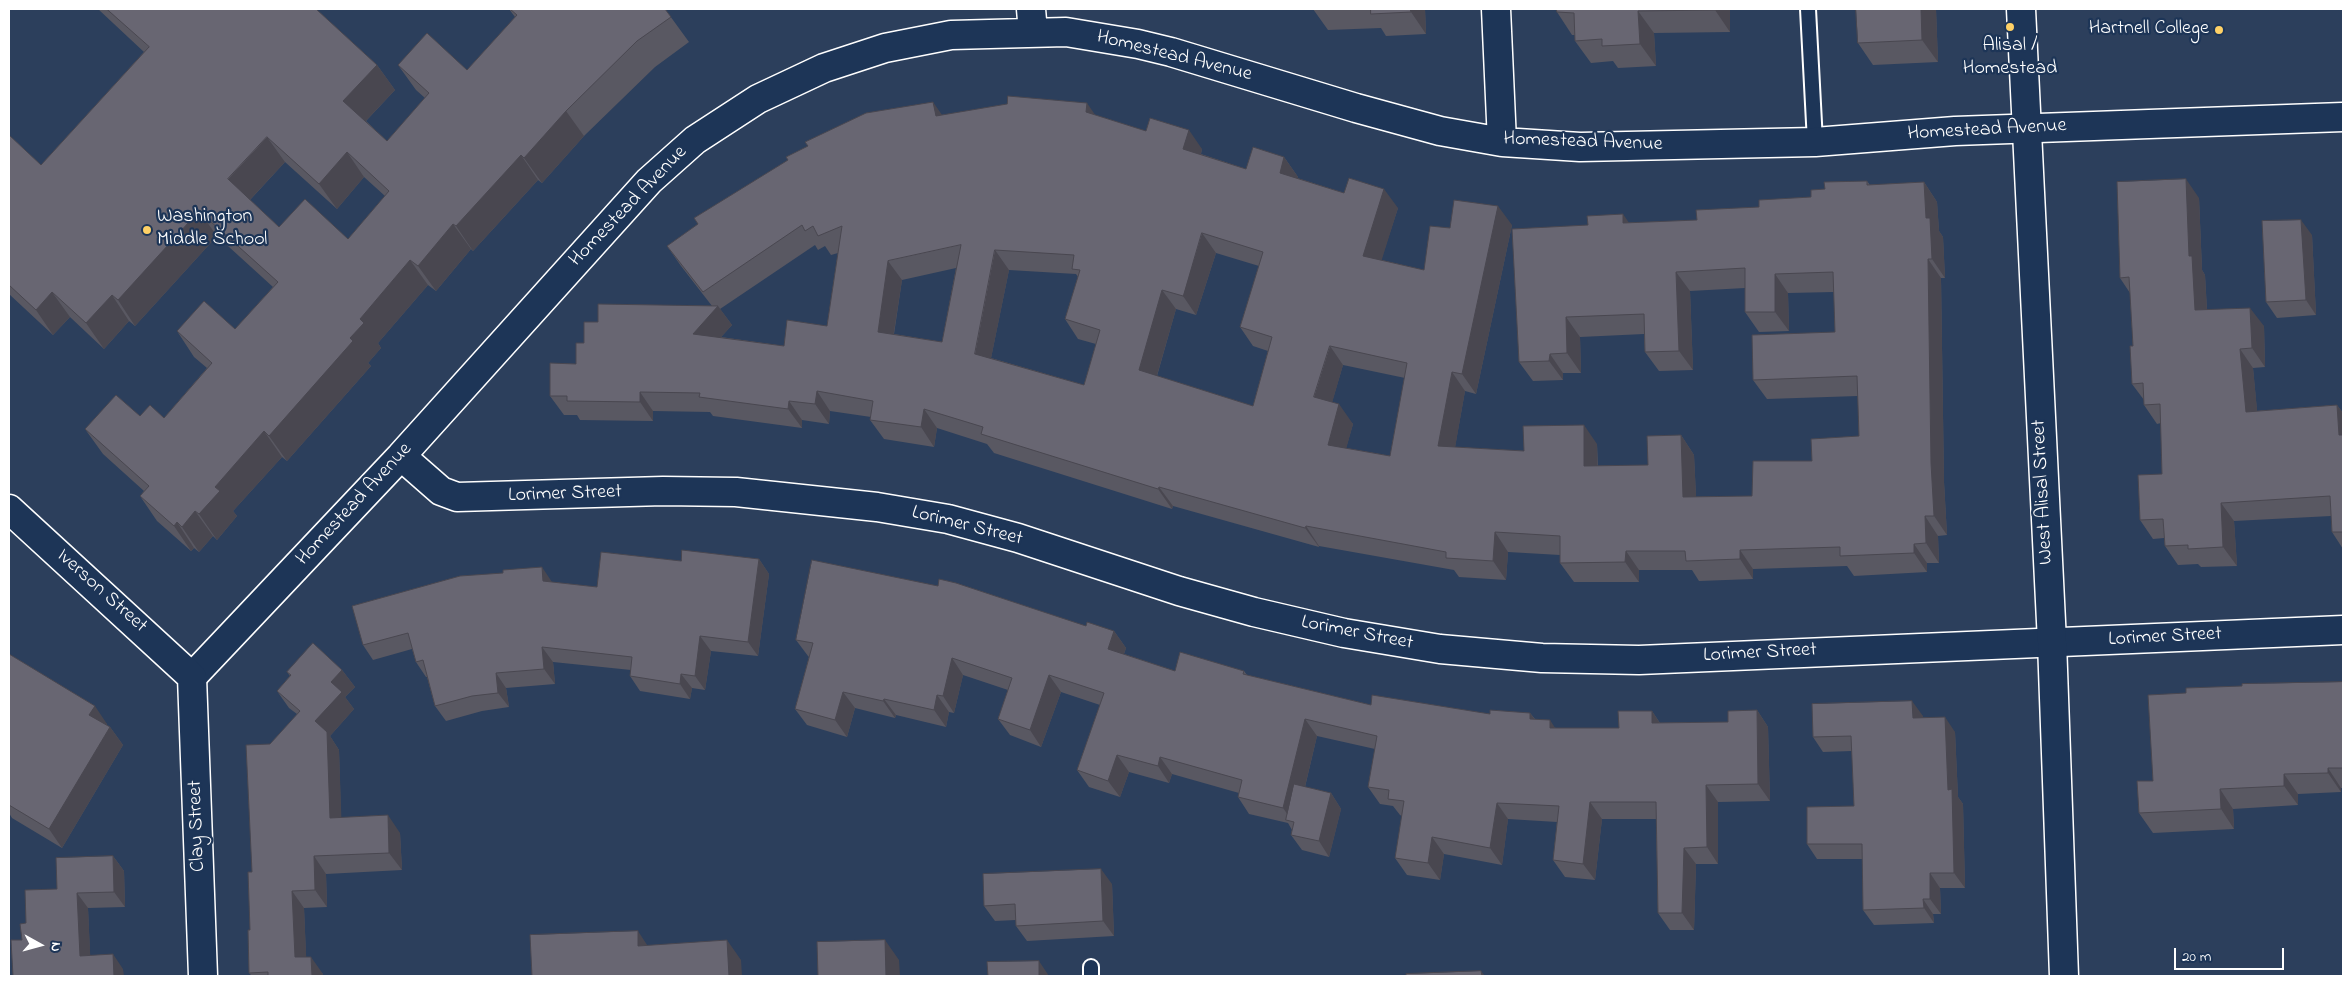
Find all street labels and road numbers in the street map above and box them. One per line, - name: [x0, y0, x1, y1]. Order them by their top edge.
- street label: Homestead Avenue: [1094, 26, 1254, 88]
- street label: Homestead Avenue: [1907, 115, 2067, 147]
- street label: Homestead Avenue: [1503, 128, 1663, 158]
- street label: Homestead Avenue: [565, 141, 693, 273]
- street label: West Alisal Street: [2028, 419, 2060, 565]
- street label: Homestead Avenue: [292, 439, 418, 571]
- street label: Lorimer Street: [508, 481, 622, 509]
- street label: Lorimer Street: [909, 502, 1025, 552]
- street label: Iverson Street: [51, 545, 151, 639]
- street label: Lorimer Street: [1299, 611, 1415, 657]
- street label: Lorimer Street: [2108, 623, 2222, 653]
- street label: Lorimer Street: [1703, 639, 1817, 669]
- street label: Clay Street: [184, 780, 212, 872]

